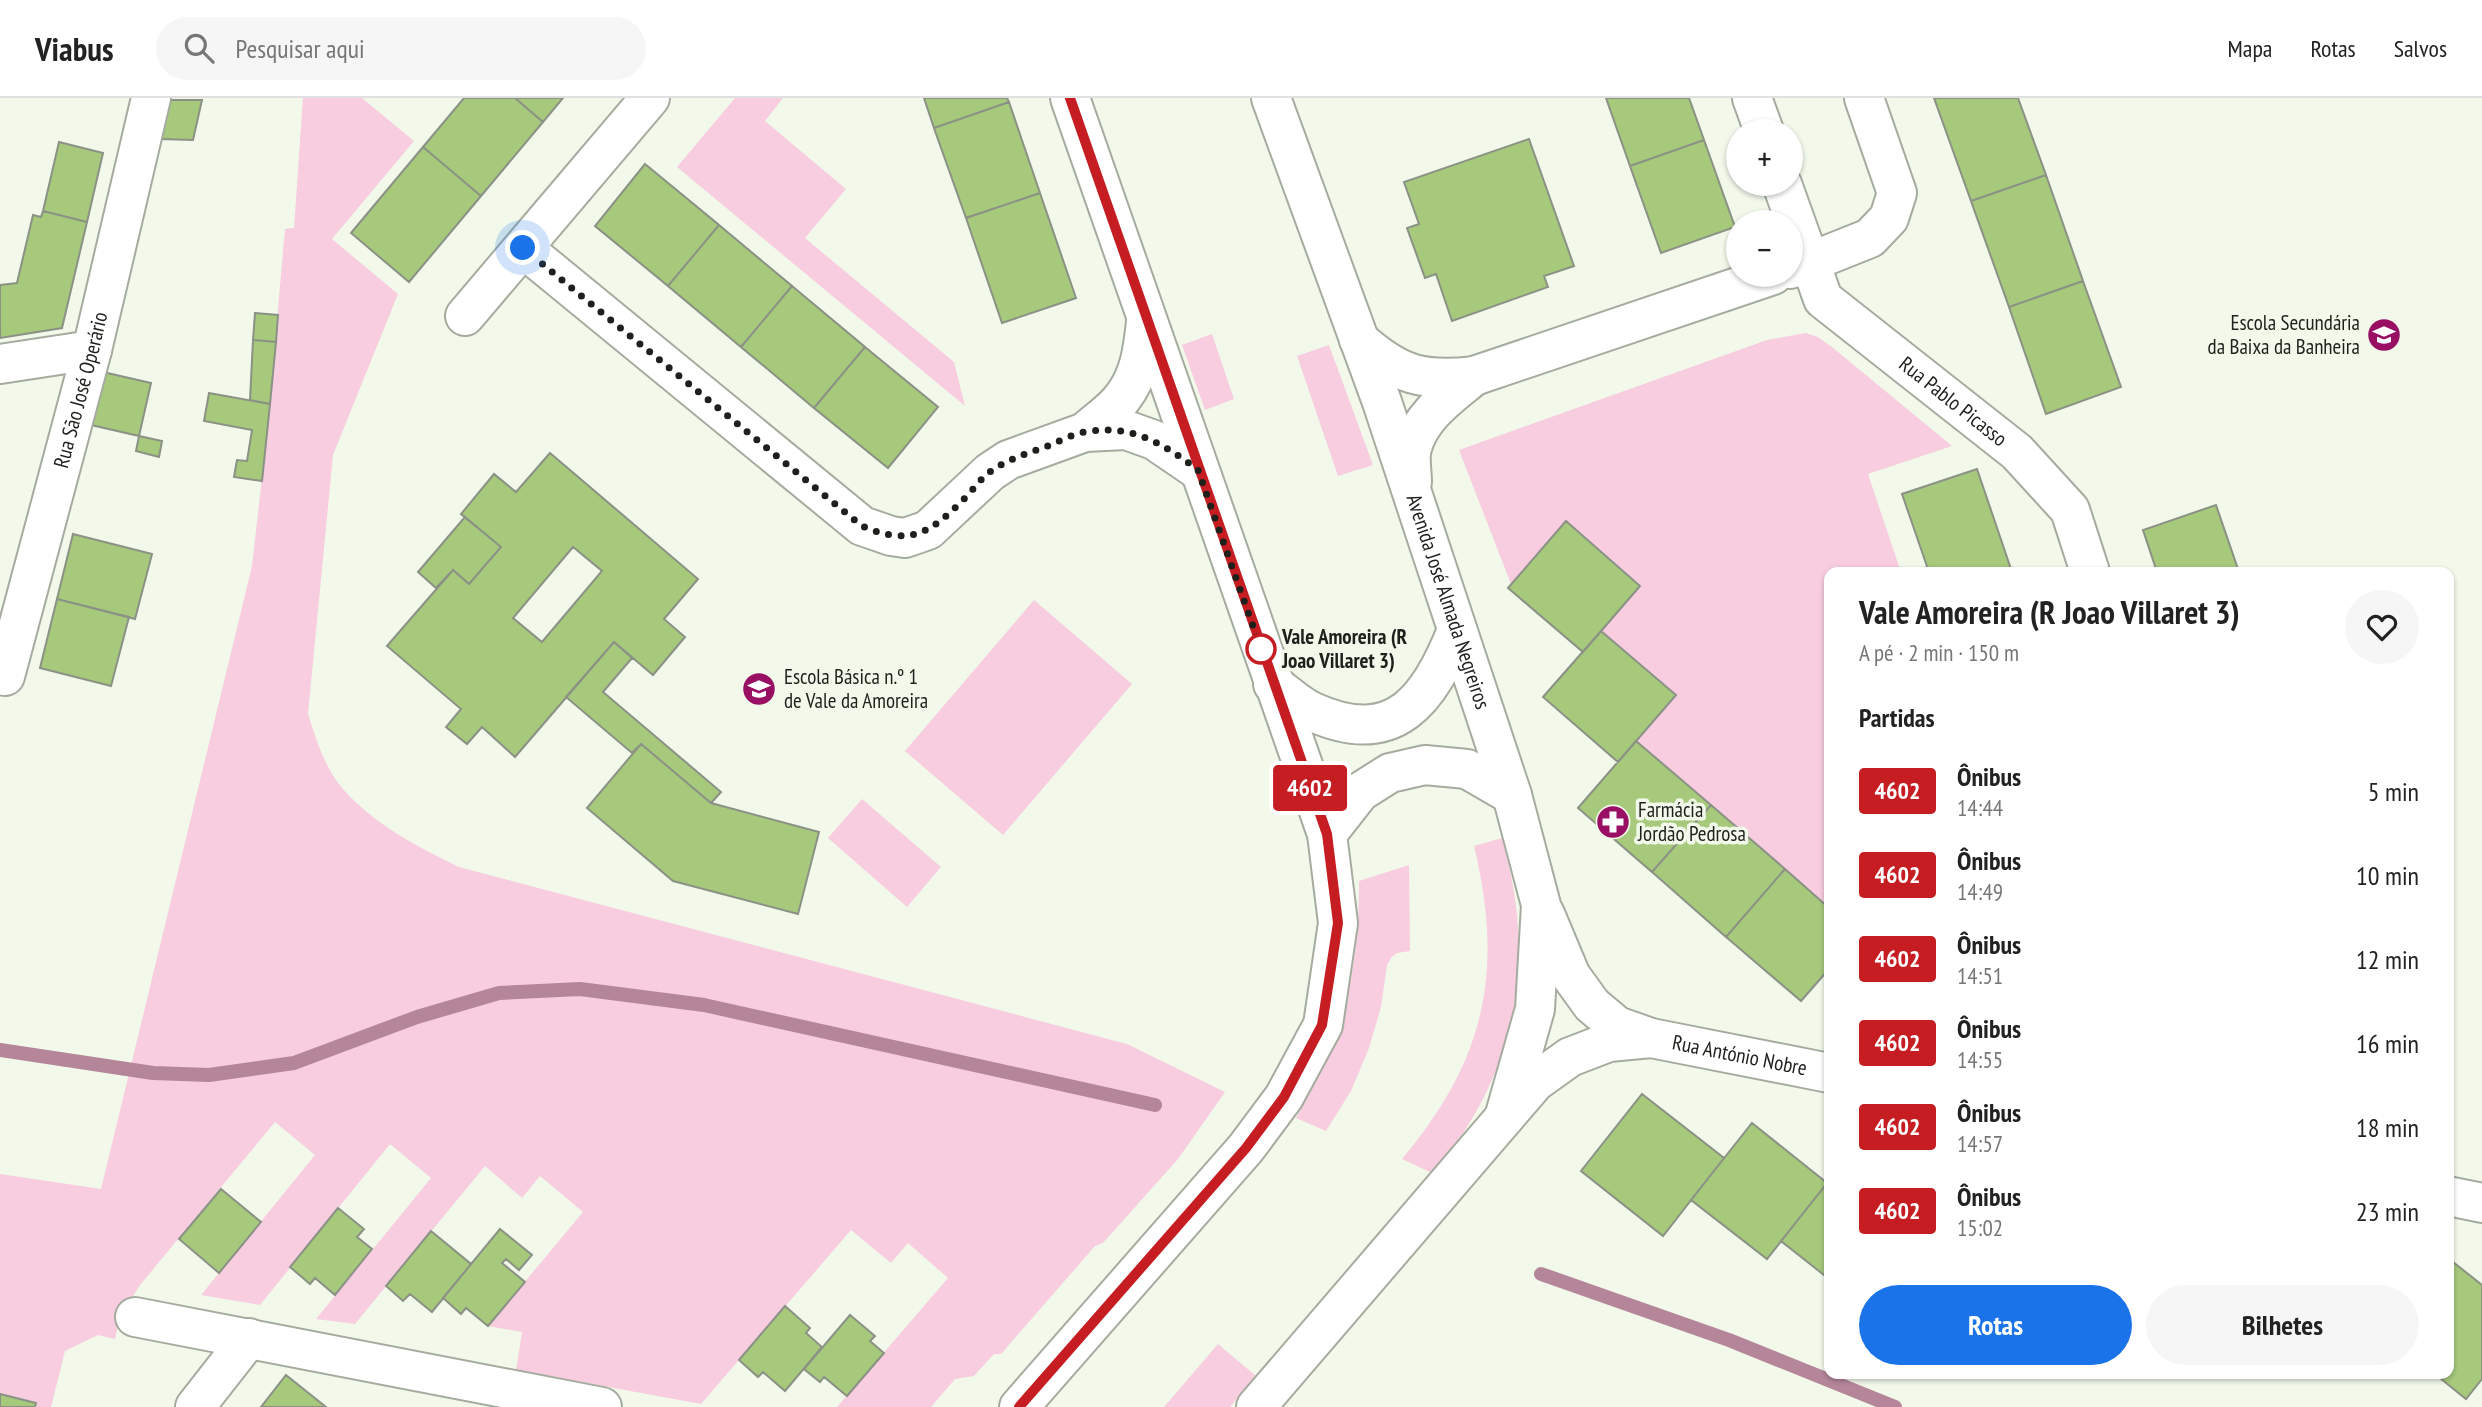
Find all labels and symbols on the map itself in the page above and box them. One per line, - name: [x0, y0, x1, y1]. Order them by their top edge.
- your location: [505, 230, 540, 265]
- street label: Rua São José Operário: [47, 309, 113, 471]
- place label: Escola Secundária da Baixa da Banheira: [2208, 309, 2360, 360]
- school or university icon: Escola Secundária da Baixa da Banheira: [2365, 316, 2403, 354]
- street label: Rua Pablo Picasso: [1894, 350, 2013, 452]
- street label: Avenida José Almada Negreiros: [1400, 491, 1497, 712]
- place label: Vale Amoreira (R Joao Villaret 3): [1281, 623, 1408, 674]
- marker: Vale Amoreira (R Joao Villaret 3): [1246, 634, 1276, 664]
- place label: Escola Básica n.º 1 de Vale da Amoreira: [784, 663, 928, 714]
- school or university icon: Escola Básica n.º 1 de Vale da Amoreira: [740, 670, 778, 708]
- line badge: 4602: [1261, 765, 1359, 811]
- place label: Farmácia Jordão Pedrosa: [1637, 796, 1746, 847]
- pharmacy icon: Farmácia Jordão Pedrosa: [1594, 803, 1632, 841]
- street label: Rua António Nobre: [1670, 1028, 1809, 1081]

